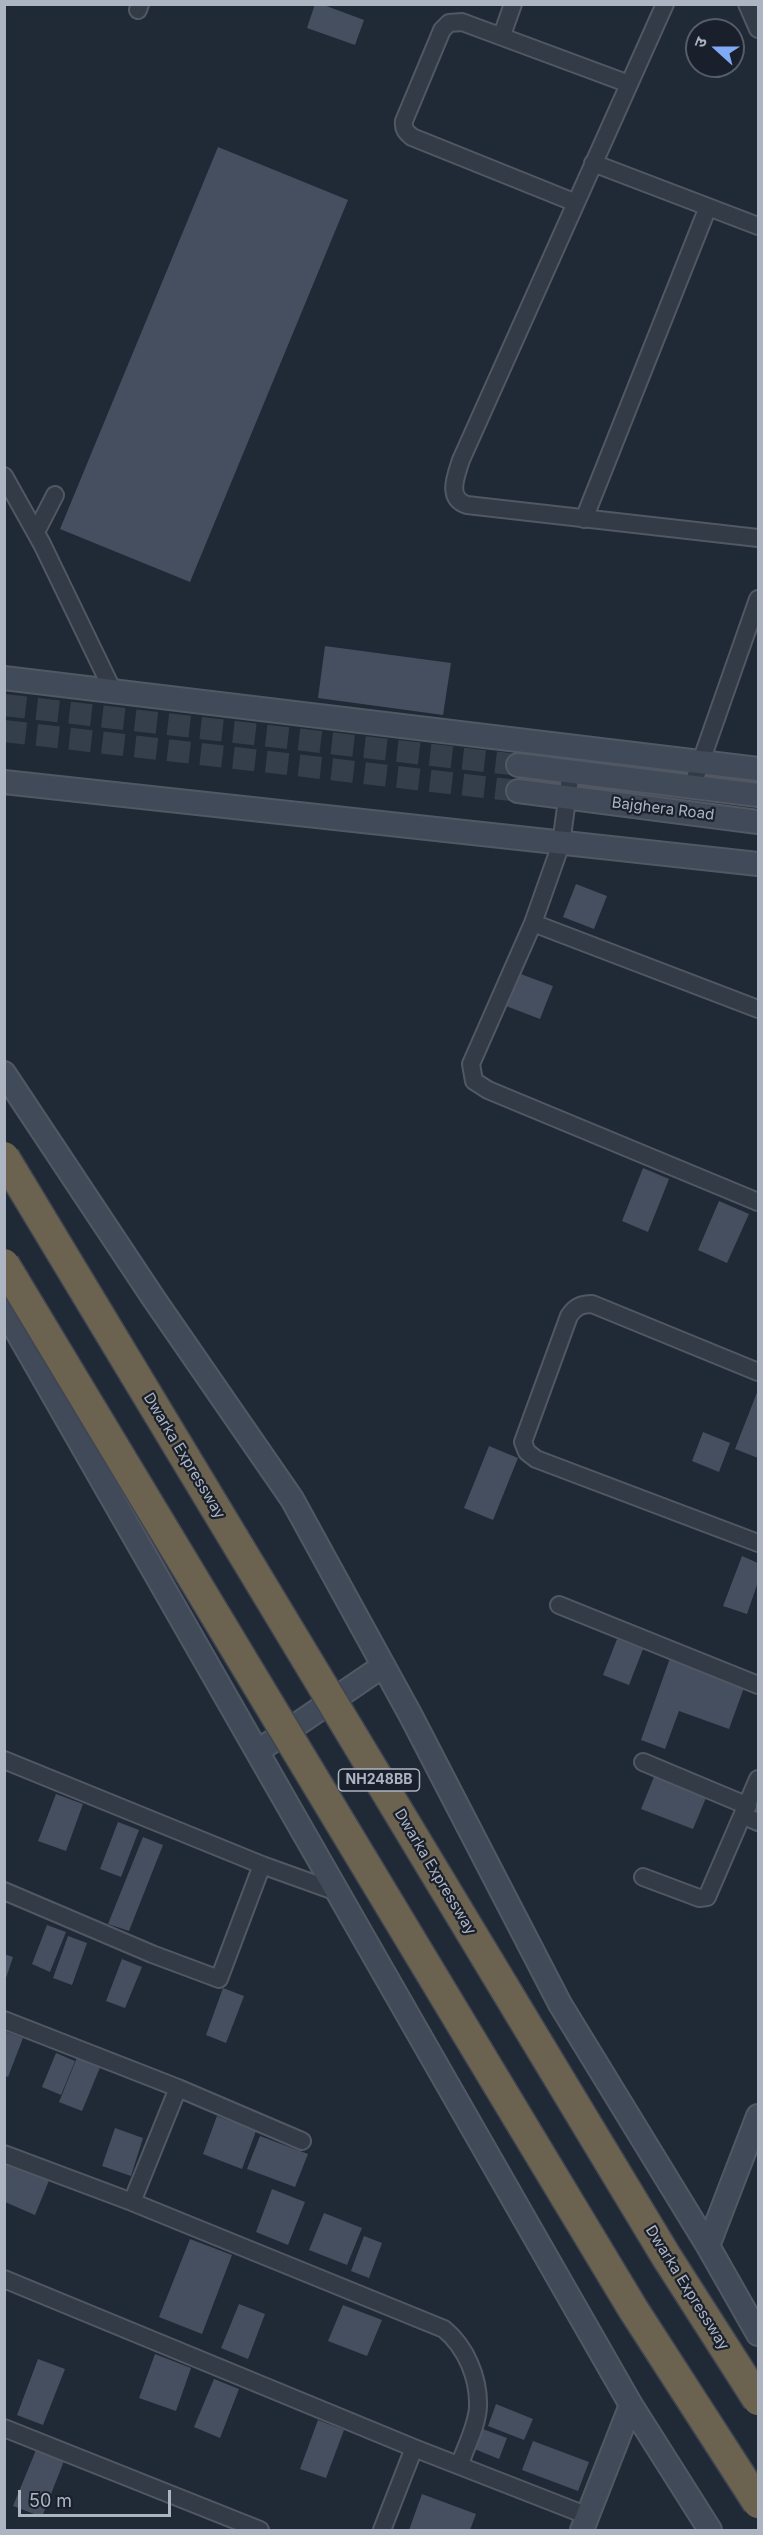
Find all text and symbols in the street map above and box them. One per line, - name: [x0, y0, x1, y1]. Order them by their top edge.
- north arrow: [685, 18, 745, 78]
- text: उ: [689, 34, 711, 50]
- street label: Bajghera Road: [611, 794, 715, 824]
- street label: Dwarka Expressway: [139, 1390, 229, 1522]
- road number: NH248BB: [338, 1769, 419, 1791]
- street label: Dwarka Expressway: [390, 1806, 480, 1938]
- street label: Dwarka Expressway: [641, 2222, 733, 2354]
- scale bar: [21, 2478, 174, 2516]
- text: 50 m: [29, 2490, 72, 2511]

